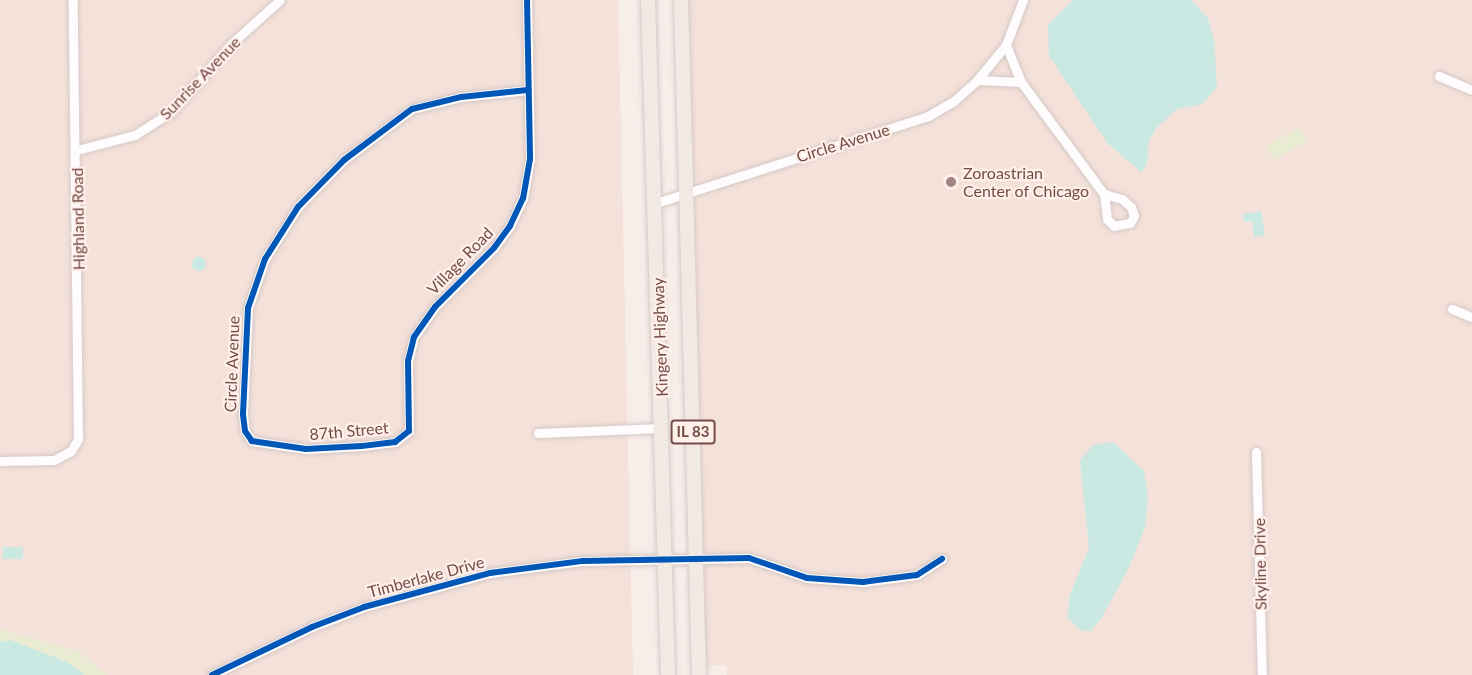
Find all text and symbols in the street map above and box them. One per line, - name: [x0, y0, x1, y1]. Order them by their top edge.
- street label: Sunrise Avenue: [155, 32, 245, 124]
- street label: Circle Avenue: [794, 120, 892, 166]
- place label: Zoroastrian Center of Chicago: [963, 163, 1090, 201]
- street label: Highland Road: [68, 168, 88, 270]
- marker: Zoroastrian Center of Chicago: [944, 175, 958, 189]
- street label: Village Road: [423, 223, 497, 299]
- street label: Kingery Highway: [648, 277, 672, 397]
- street label: Circle Avenue: [221, 315, 243, 413]
- street label: 87th Street: [309, 418, 389, 444]
- road number: IL 83: [669, 420, 717, 444]
- street label: Skyline Drive: [1250, 518, 1270, 610]
- street label: Timberlake Drive: [366, 552, 486, 602]

